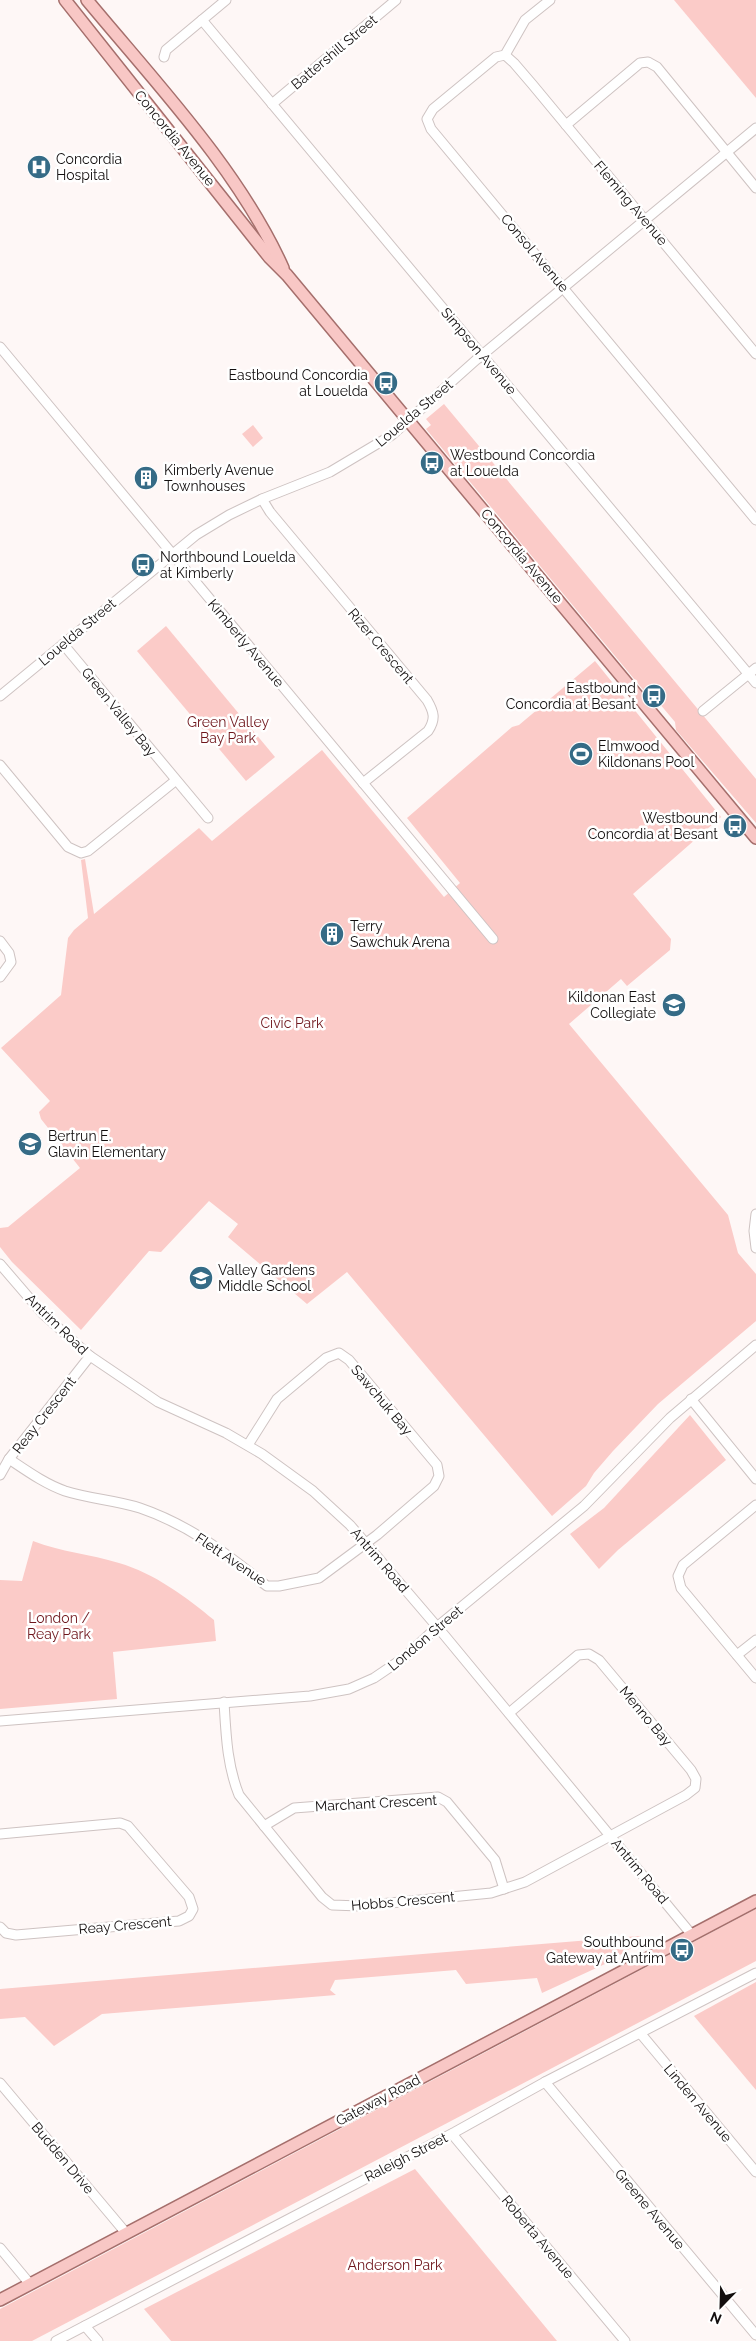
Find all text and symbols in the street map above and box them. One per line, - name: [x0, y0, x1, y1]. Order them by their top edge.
- street label: Battershill Street: [288, 11, 380, 92]
- street label: Concordia Avenue: [132, 87, 218, 189]
- place label: Concordia Hospital: [56, 151, 122, 183]
- hospital icon: Concordia Hospital: [26, 154, 52, 180]
- street label: Fleming Avenue: [591, 158, 671, 248]
- street label: Consol Avenue: [498, 211, 572, 295]
- street label: Simpson Avenue: [438, 304, 520, 398]
- place label: Eastbound Concordia at Louelda: [229, 367, 368, 399]
- bus stop icon: Eastbound Concordia at Louelda: [373, 370, 399, 396]
- street label: Louelda Street: [372, 376, 456, 450]
- place label: Westbound Concordia at Louelda: [450, 447, 595, 479]
- bus stop icon: Westbound Concordia at Louelda: [419, 450, 445, 476]
- place label: Kimberly Avenue Townhouses: [164, 462, 274, 494]
- building icon: Kimberly Avenue Townhouses: [133, 465, 159, 491]
- street label: Concordia Avenue: [478, 505, 566, 607]
- place label: Northbound Louelda at Kimberly: [160, 549, 296, 581]
- bus stop icon: Northbound Louelda at Kimberly: [130, 552, 156, 578]
- street label: Louelda Street: [35, 595, 119, 669]
- street label: Kimberly Avenue: [205, 596, 287, 690]
- street label: Rizer Crescent: [345, 605, 417, 687]
- street label: Green Valley Bay: [78, 664, 160, 760]
- place label: Eastbound Concordia at Besant: [506, 680, 636, 712]
- bus stop icon: Eastbound Concordia at Besant: [641, 683, 667, 709]
- park label: Green Valley Bay Park: [187, 714, 269, 746]
- place label: Elmwood Kildonans Pool: [598, 738, 694, 770]
- sports icon: Elmwood Kildonans Pool: [568, 741, 594, 767]
- place label: Westbound Concordia at Besant: [588, 810, 718, 842]
- bus stop icon: Westbound Concordia at Besant: [722, 813, 748, 839]
- place label: Terry Sawchuk Arena: [350, 918, 450, 950]
- building icon: Terry Sawchuk Arena: [319, 921, 345, 947]
- place label: Kildonan East Collegiate: [568, 989, 656, 1021]
- school or university icon: Kildonan East Collegiate: [661, 992, 687, 1018]
- park label: Civic Park: [260, 1015, 324, 1031]
- place label: Bertrun E. Glavin Elementary: [48, 1128, 166, 1160]
- school or university icon: Bertrun E. Glavin Elementary: [17, 1131, 43, 1157]
- place label: Valley Gardens Middle School: [218, 1262, 315, 1294]
- school or university icon: Valley Gardens Middle School: [188, 1265, 214, 1291]
- street label: Antrim Road: [23, 1290, 91, 1358]
- street label: Sawchuk Bay: [348, 1362, 416, 1439]
- street label: Reay Crescent: [9, 1373, 79, 1457]
- street label: Antrim Road: [348, 1524, 412, 1596]
- street label: Flett Avenue: [193, 1529, 269, 1589]
- street label: London Street: [385, 1602, 466, 1674]
- park label: London / Reay Park: [27, 1610, 92, 1642]
- street label: Menno Bay: [616, 1683, 676, 1749]
- street label: Marchant Crescent: [315, 1792, 438, 1814]
- street label: Antrim Road: [608, 1835, 672, 1907]
- street label: Hobbs Crescent: [350, 1888, 456, 1914]
- street label: Reay Crescent: [78, 1913, 172, 1937]
- place label: Southbound Gateway at Antrim: [546, 1934, 664, 1966]
- bus stop icon: Southbound Gateway at Antrim: [669, 1937, 695, 1963]
- street label: Linden Avenue: [661, 2061, 735, 2145]
- street label: Gateway Road: [333, 2071, 423, 2129]
- street label: Budden Drive: [28, 2119, 98, 2197]
- street label: Raleigh Street: [362, 2129, 450, 2185]
- street label: Greene Avenue: [612, 2166, 688, 2252]
- street label: Roberta Avenue: [499, 2192, 577, 2282]
- park label: Anderson Park: [348, 2257, 443, 2273]
- north arrow: [696, 2281, 746, 2331]
- text: N: [708, 2309, 724, 2327]

